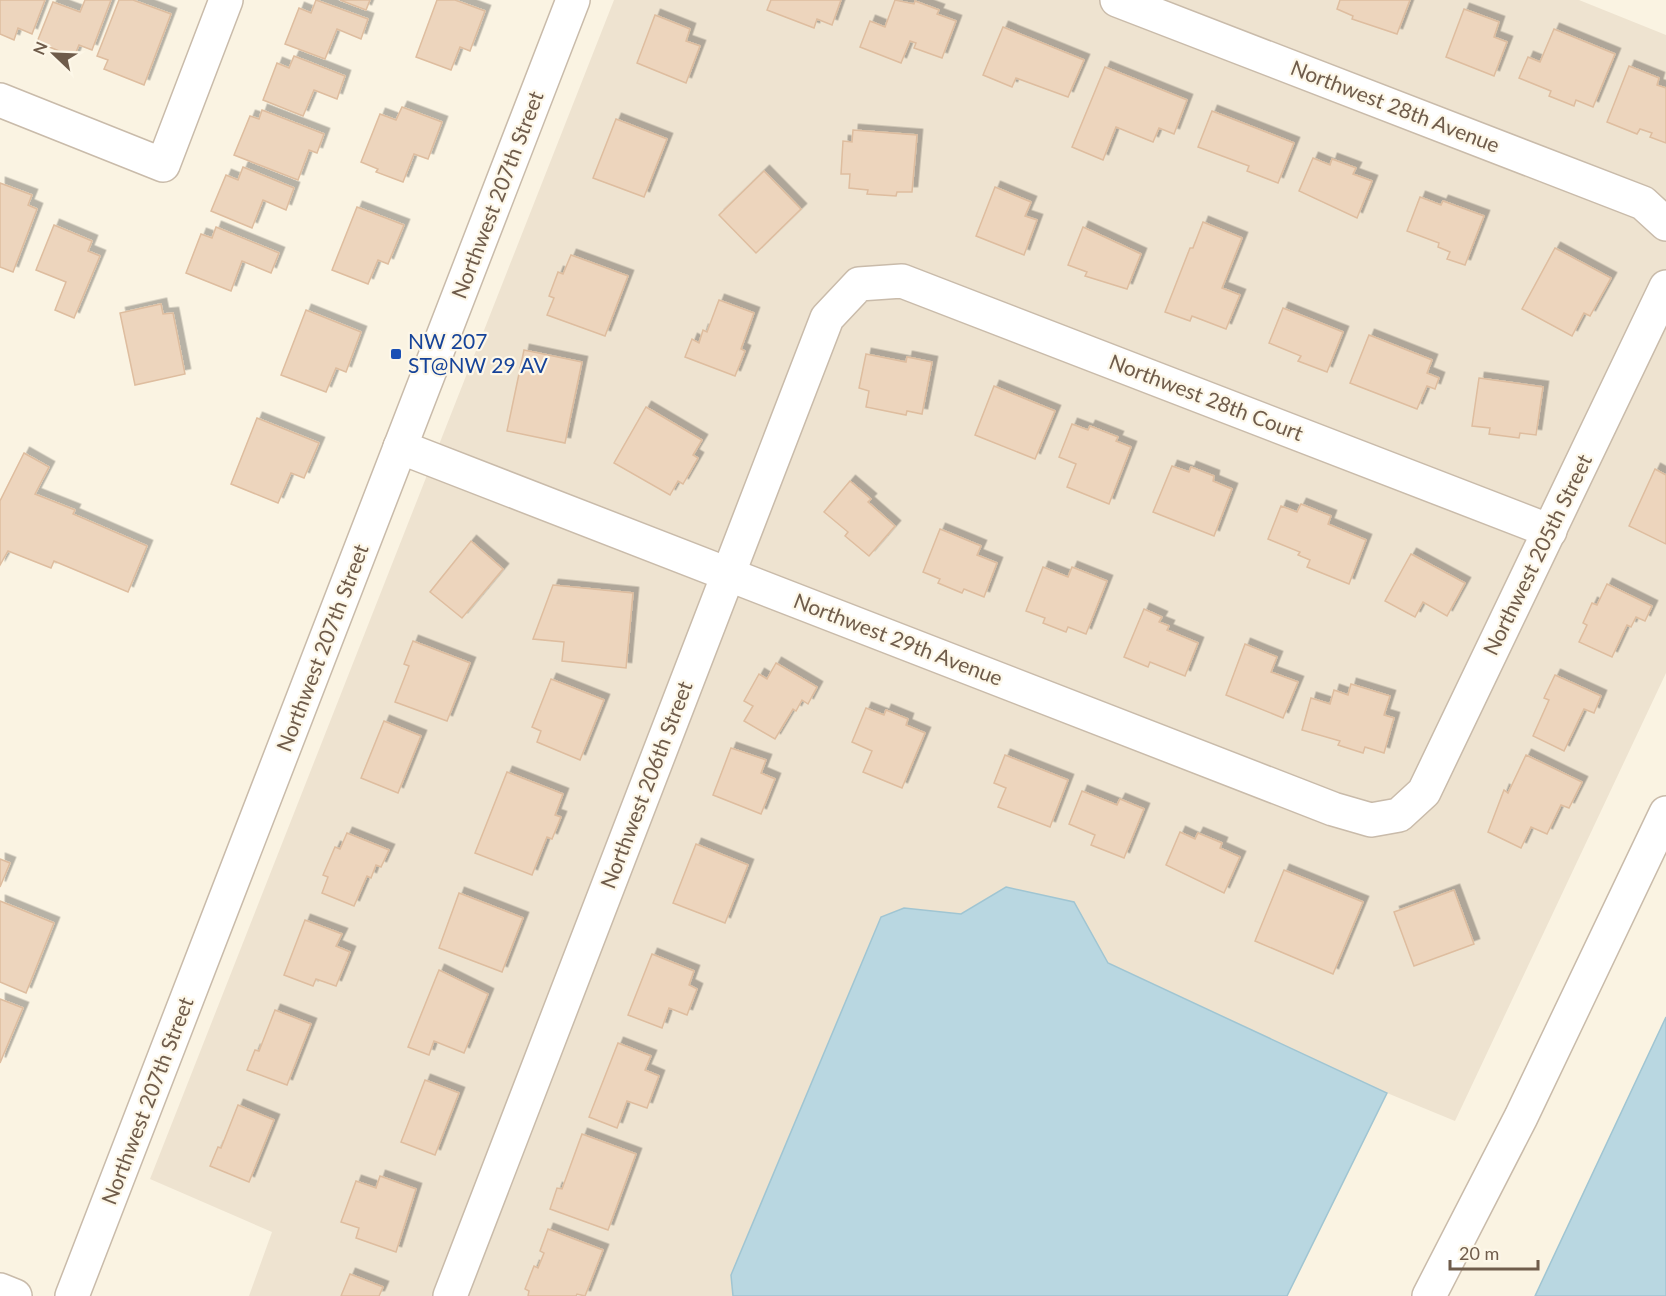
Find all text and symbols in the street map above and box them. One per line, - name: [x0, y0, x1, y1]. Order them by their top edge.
- north arrow: [24, 24, 84, 84]
- text: N: [29, 39, 51, 57]
- street label: Northwest 28th Avenue: [1288, 54, 1503, 157]
- street label: Northwest 207th Street: [445, 87, 548, 302]
- place label: NW 207 ST@NW 29 AV: [408, 328, 548, 377]
- marker: NW 207 ST@NW 29 AV: [389, 347, 403, 361]
- street label: Northwest 28th Court: [1106, 348, 1307, 445]
- street label: Northwest 205th Street: [1477, 449, 1596, 659]
- street label: Northwest 207th Street: [270, 540, 373, 755]
- street label: Northwest 29th Avenue: [791, 587, 1006, 690]
- street label: Northwest 206th Street: [594, 677, 697, 892]
- street label: Northwest 207th Street: [95, 993, 198, 1208]
- scale bar: [1450, 1233, 1538, 1271]
- text: 20 m: [1459, 1242, 1499, 1264]

